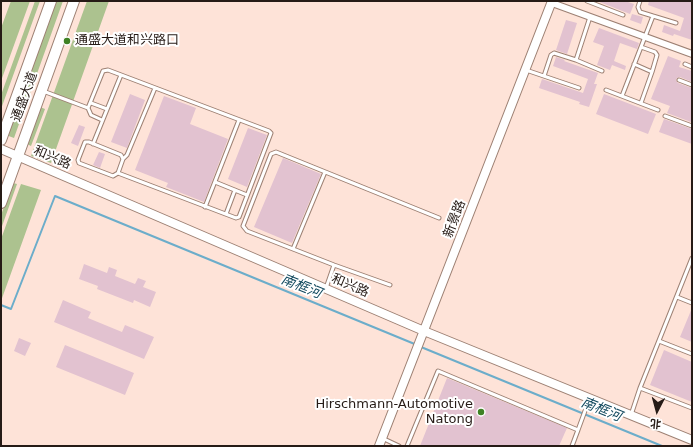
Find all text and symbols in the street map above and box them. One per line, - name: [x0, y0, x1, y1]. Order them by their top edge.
- place label: 通盛大道和兴路口: [75, 33, 179, 49]
- marker: 通盛大道和兴路口: [62, 36, 72, 46]
- street label: 通盛大道: [9, 70, 41, 124]
- street label: 和兴路: [31, 143, 73, 173]
- street label: 新景路: [441, 198, 469, 240]
- water label: 南框河: [278, 271, 324, 303]
- street label: 和兴路: [329, 271, 371, 301]
- north arrow: [637, 391, 677, 431]
- water label: 南框河: [578, 394, 624, 426]
- place label: Hirschmann-Automotive Natong: [315, 397, 473, 428]
- marker: Hirschmann-Automotive Natong: [476, 407, 486, 417]
- text: 北: [650, 416, 662, 430]

